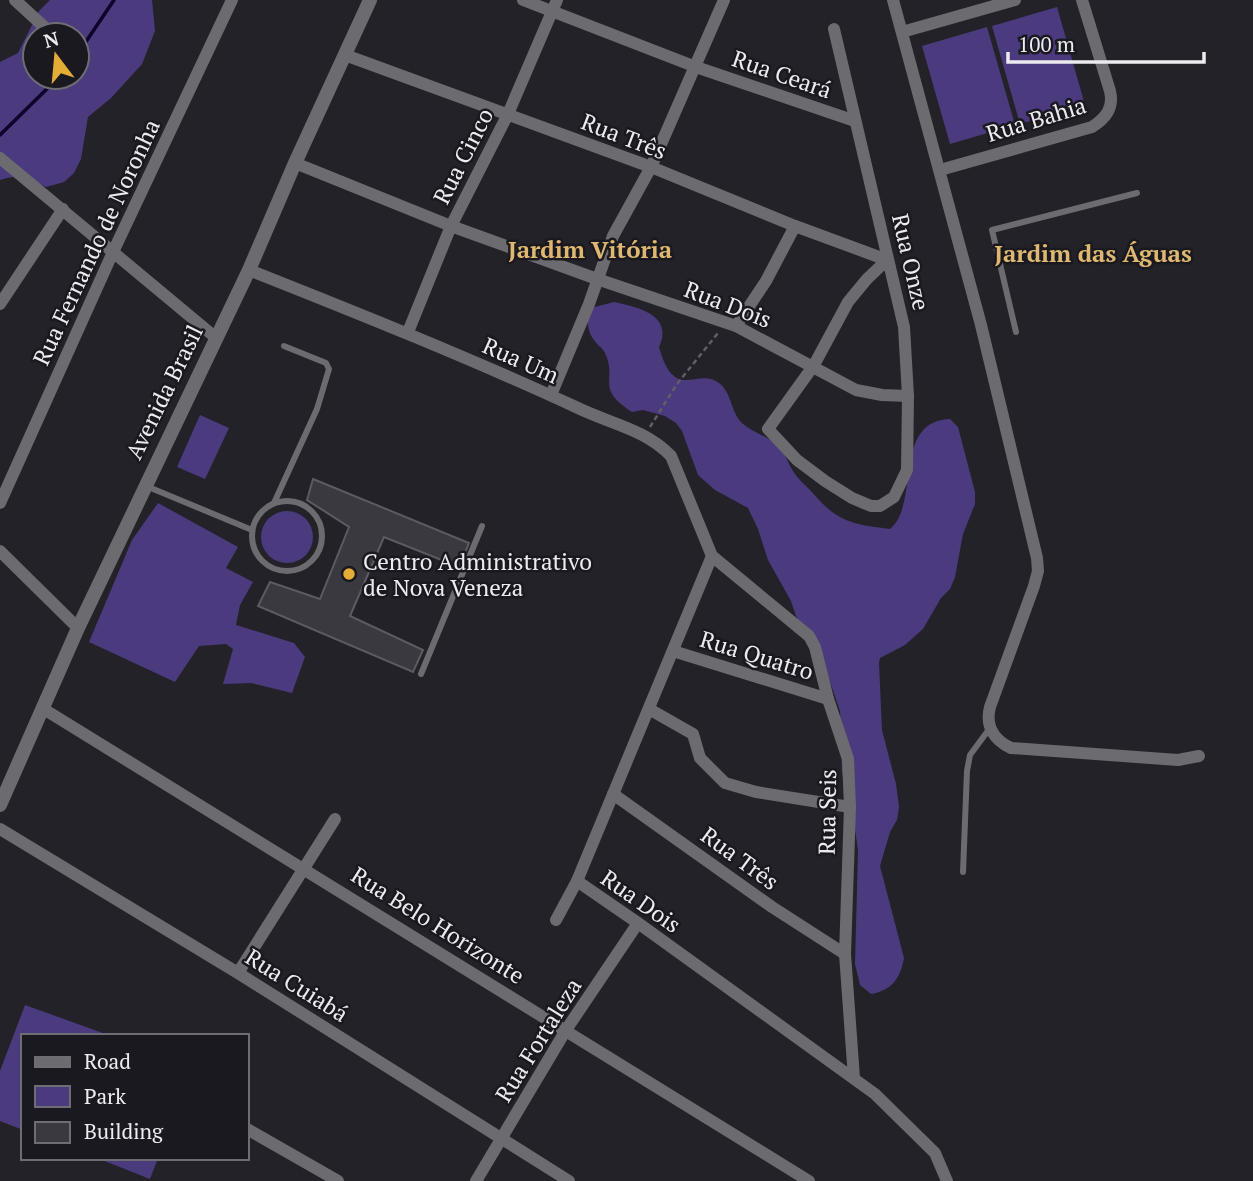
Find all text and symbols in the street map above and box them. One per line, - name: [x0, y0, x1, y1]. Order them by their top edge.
- north arrow: [21, 21, 91, 91]
- scale bar: [1008, 21, 1204, 65]
- text: N: [41, 25, 62, 53]
- text: 100 m: [1018, 30, 1075, 58]
- street label: Rua Ceará: [728, 43, 836, 106]
- street label: Rua Bahia: [982, 89, 1090, 149]
- street label: Rua Cinco: [426, 103, 500, 209]
- street label: Rua Três: [577, 106, 671, 166]
- street label: Rua Fernando de Noronha: [25, 114, 167, 370]
- street label: Rua Onze: [885, 211, 937, 313]
- district label: Jardim Vitória: [508, 233, 673, 265]
- district label: Jardim das Águas: [994, 237, 1192, 269]
- street label: Rua Dois: [680, 273, 776, 335]
- street label: Avenida Brasil: [118, 320, 210, 464]
- street label: Rua Um: [478, 329, 564, 391]
- place label: Centro Administrativo de Nova Veneza: [363, 546, 592, 603]
- marker: Centro Administrativo de Nova Veneza: [341, 566, 357, 582]
- street label: Rua Quatro: [697, 623, 817, 687]
- street label: Rua Seis: [811, 769, 843, 855]
- street label: Rua Três: [695, 819, 785, 897]
- street label: Rua Belo Horizonte: [346, 859, 530, 991]
- street label: Rua Dois: [595, 862, 687, 940]
- street label: Rua Cuiabá: [240, 941, 355, 1029]
- street label: Rua Fortaleza: [488, 972, 589, 1108]
- legend: [21, 1034, 248, 1160]
- text: Road: [84, 1047, 131, 1075]
- text: Park: [84, 1082, 126, 1110]
- text: Building: [84, 1117, 164, 1145]

